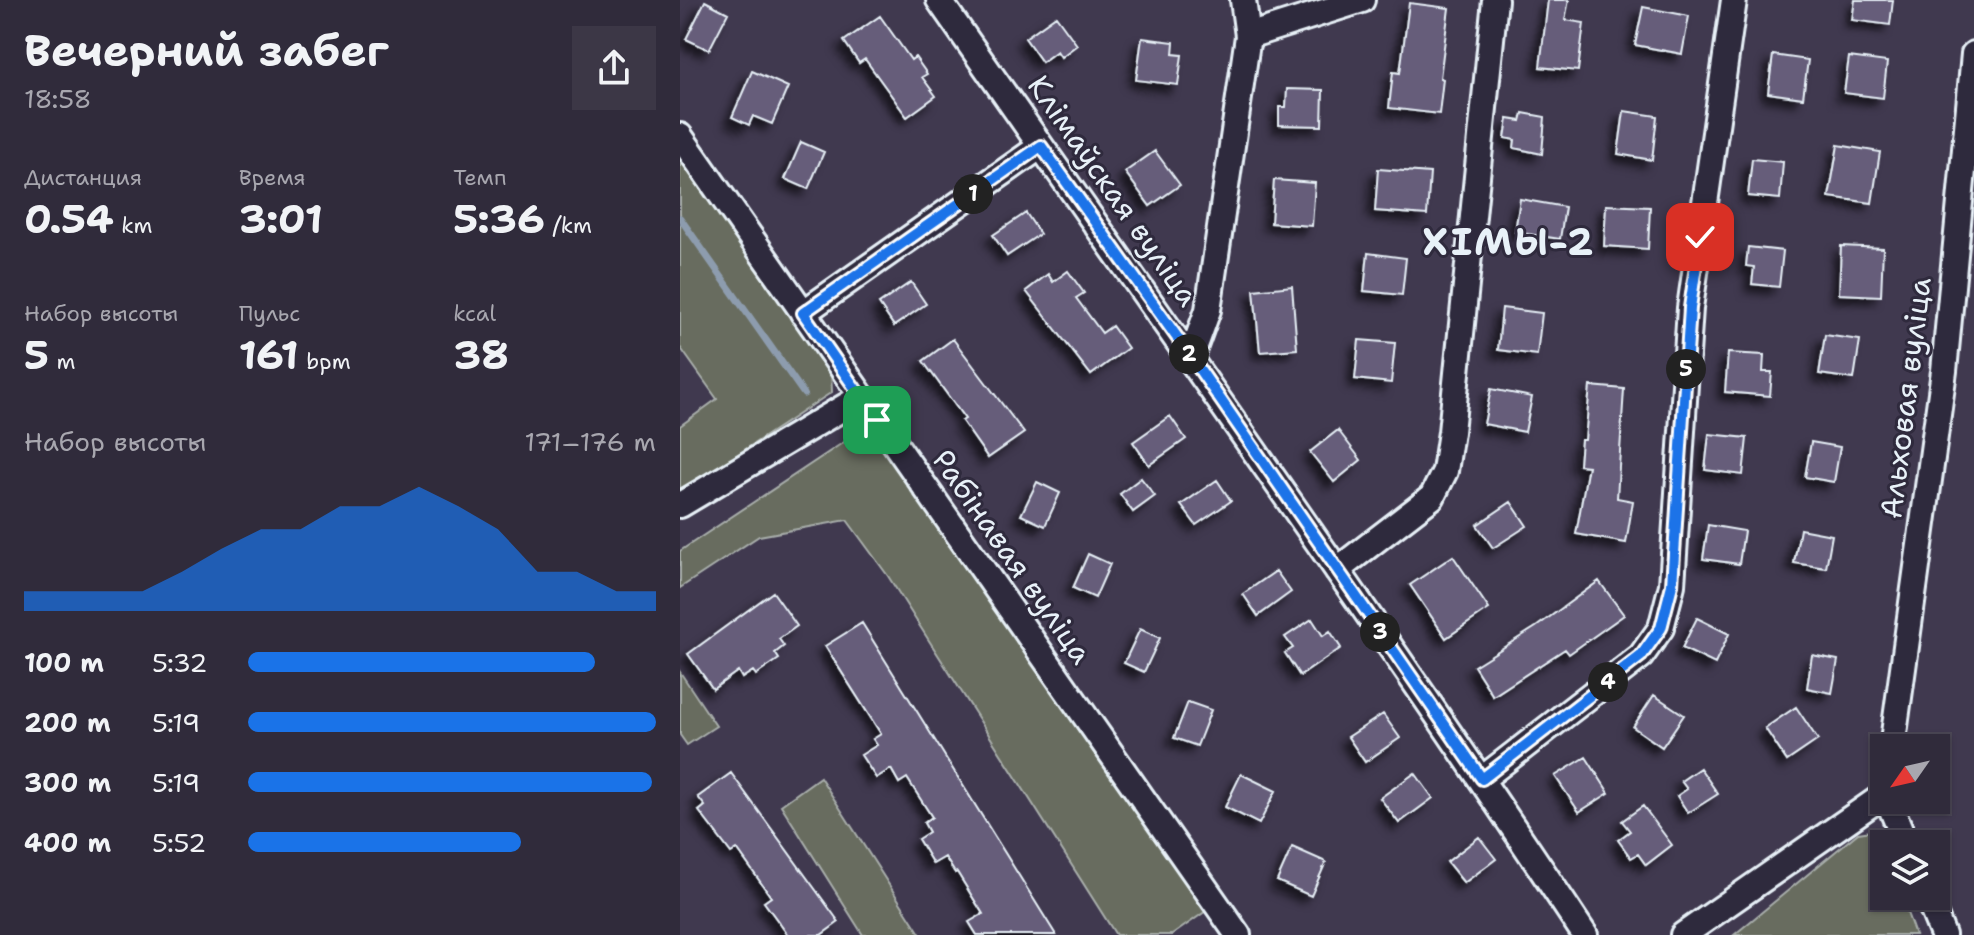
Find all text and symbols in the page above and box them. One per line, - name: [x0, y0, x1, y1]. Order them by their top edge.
- text: Вечерний забег: [24, 21, 389, 80]
- button: share: [572, 26, 656, 110]
- street label: Клімаўская вуліца: [1018, 67, 1209, 315]
- text: 18:58: [24, 81, 92, 116]
- text: Дистанция: [24, 163, 142, 192]
- text: Время: [239, 163, 306, 192]
- text: Темп: [453, 163, 507, 192]
- pin: 1: [953, 174, 993, 214]
- text: 1: [968, 179, 978, 208]
- text: 0.54: [24, 192, 114, 246]
- text: 3:01: [239, 192, 323, 246]
- text: 5:36: [453, 192, 545, 246]
- pin: [1666, 203, 1734, 271]
- text: km: [114, 211, 152, 240]
- text: /km: [545, 211, 592, 240]
- icon: check: [1678, 215, 1722, 259]
- district label: ХІМЫ-2: [1423, 216, 1595, 267]
- street label: Альховая вуліца: [1870, 275, 1941, 521]
- text: Набор высоты: [24, 299, 178, 328]
- text: Пульс: [239, 299, 300, 328]
- text: kcal: [453, 299, 496, 328]
- text: 5: [24, 328, 49, 382]
- text: 161: [239, 328, 299, 382]
- text: 38: [453, 328, 509, 382]
- pin: 2: [1169, 334, 1209, 374]
- text: 2: [1181, 339, 1197, 368]
- text: m: [49, 347, 75, 376]
- text: bpm: [299, 347, 351, 376]
- pin: 5: [1666, 349, 1706, 389]
- text: 5: [1679, 354, 1693, 383]
- pin: [843, 386, 911, 454]
- icon: arrive: [855, 398, 899, 442]
- text: Набор высоты: [24, 424, 206, 459]
- text: 171–176 m: [524, 424, 656, 459]
- street label: Рабінавая вуліца: [923, 441, 1102, 672]
- pin: 3: [1360, 612, 1400, 652]
- text: 3: [1372, 617, 1388, 646]
- text: 100 m: [24, 645, 104, 680]
- text: 5:32: [152, 645, 207, 680]
- pin: 4: [1588, 662, 1628, 702]
- text: 4: [1600, 667, 1616, 696]
- text: 200 m: [24, 705, 111, 740]
- text: 5:19: [152, 705, 200, 740]
- north arrow: [1870, 734, 1950, 814]
- map controls: [1870, 734, 1950, 910]
- text: 300 m: [24, 765, 111, 800]
- text: 5:19: [152, 765, 200, 800]
- text: 400 m: [24, 825, 111, 860]
- text: 5:52: [152, 825, 206, 860]
- button: layers: [1870, 830, 1950, 910]

